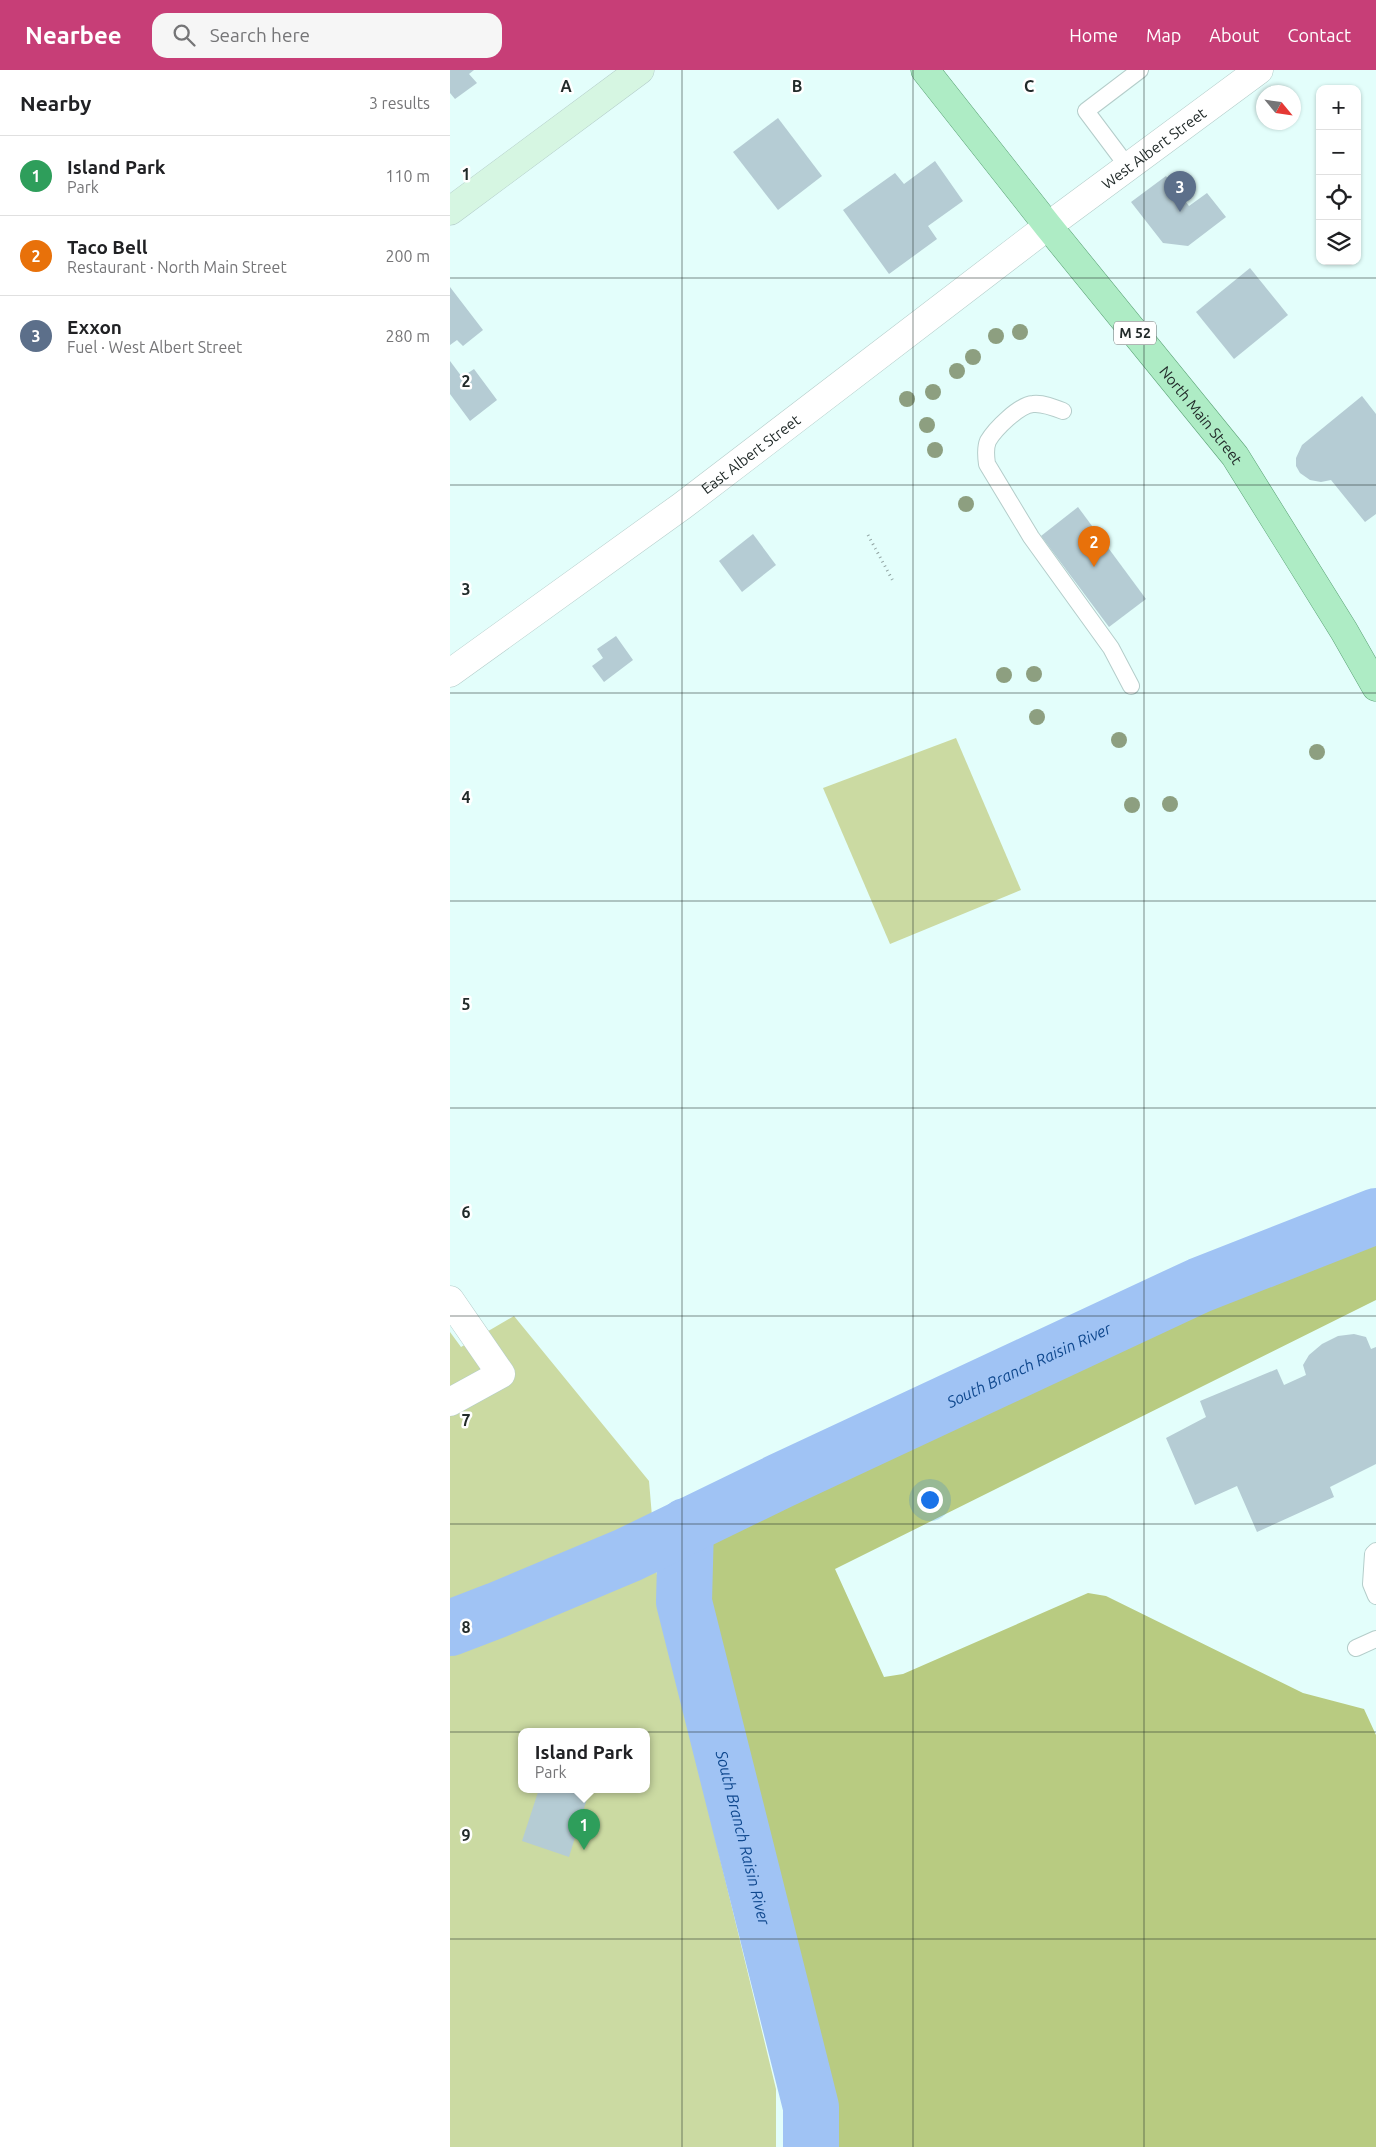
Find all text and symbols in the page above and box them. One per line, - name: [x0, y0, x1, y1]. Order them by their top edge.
- search box: [152, 13, 502, 58]
- icon: search: [170, 21, 198, 49]
- text: Nearbee: [25, 22, 122, 49]
- text: Search here: [210, 24, 310, 46]
- text: Home: [1069, 25, 1118, 45]
- text: Map: [1146, 25, 1181, 45]
- text: About: [1209, 25, 1259, 45]
- text: Contact: [1287, 25, 1351, 45]
- text: A: [560, 77, 572, 95]
- text: B: [792, 77, 802, 95]
- text: C: [1024, 77, 1034, 95]
- north arrow: [1256, 85, 1301, 130]
- map controls: [1316, 85, 1361, 265]
- button: +: [1316, 85, 1361, 130]
- text: Nearby: [20, 91, 91, 115]
- text: 3 results: [369, 94, 430, 112]
- street label: West Albert Street: [1098, 104, 1209, 192]
- button: −: [1316, 130, 1361, 175]
- text: Island Park: [67, 156, 165, 178]
- text: 1: [461, 165, 471, 183]
- text: 1: [31, 167, 41, 185]
- text: 110 m: [385, 167, 430, 185]
- pin: 3: [1164, 171, 1196, 212]
- button: locate: [1316, 175, 1361, 220]
- text: Park: [67, 178, 99, 196]
- button: layers: [1316, 220, 1361, 265]
- text: Taco Bell: [67, 236, 147, 258]
- text: 2: [31, 247, 41, 265]
- text: 200 m: [385, 247, 430, 265]
- text: Restaurant · North Main Street: [67, 258, 287, 276]
- text: Exxon: [67, 316, 122, 338]
- road number: M 52: [1114, 322, 1156, 344]
- text: 3: [31, 327, 41, 345]
- text: 280 m: [385, 327, 430, 345]
- text: Fuel · West Albert Street: [67, 338, 242, 356]
- street label: North Main Street: [1157, 362, 1246, 467]
- text: 2: [461, 372, 471, 390]
- street label: East Albert Street: [698, 410, 803, 497]
- pin: 2: [1078, 526, 1110, 567]
- text: 3: [461, 580, 471, 598]
- text: 4: [461, 788, 471, 806]
- text: 5: [461, 995, 471, 1013]
- text: 6: [461, 1203, 471, 1221]
- water label: South Branch Raisin River: [943, 1319, 1115, 1411]
- text: 7: [461, 1411, 471, 1429]
- your location: [917, 1487, 943, 1513]
- text: 8: [461, 1618, 471, 1636]
- popup: [518, 1728, 650, 1793]
- text: Island Park: [535, 1741, 633, 1763]
- water label: South Branch Raisin River: [712, 1748, 774, 1928]
- text: Park: [535, 1763, 567, 1781]
- pin: 1: [568, 1809, 600, 1850]
- text: 9: [461, 1826, 471, 1844]

